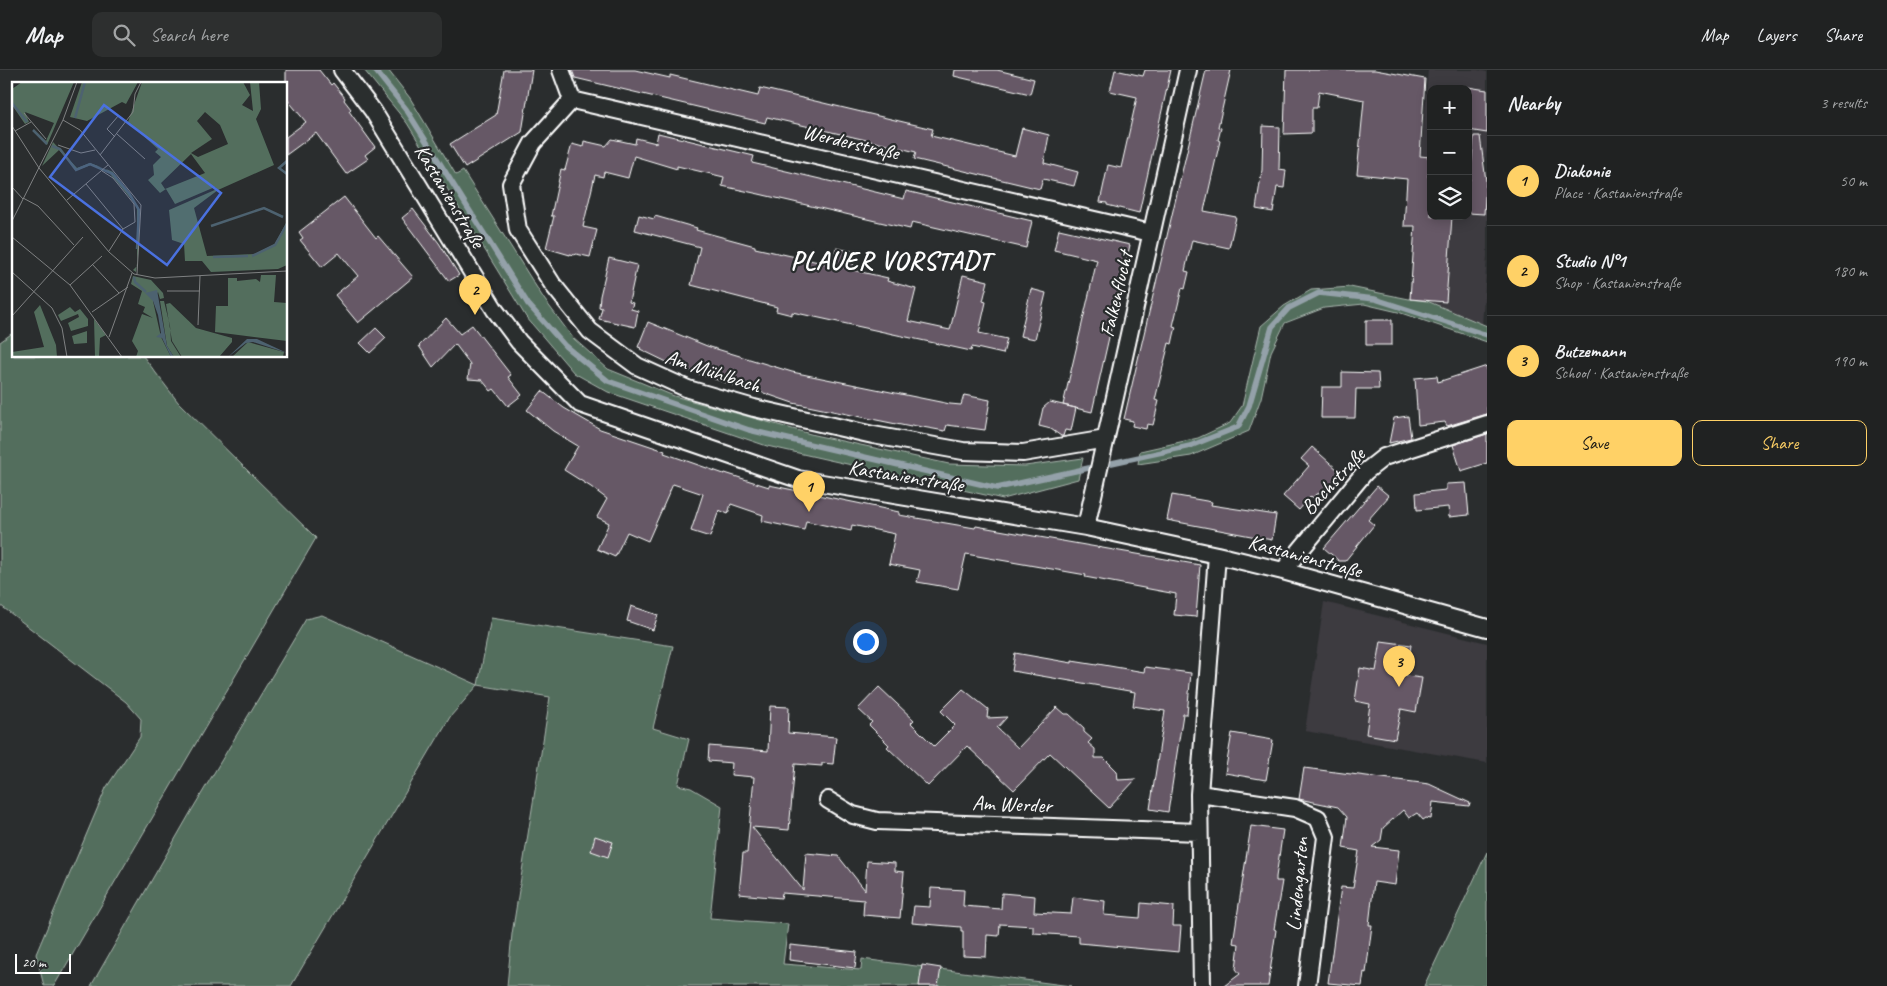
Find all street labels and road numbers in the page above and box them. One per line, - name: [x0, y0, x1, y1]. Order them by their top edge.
- street label: Werderstraße: [800, 118, 904, 166]
- street label: Kastanienstraße: [409, 139, 492, 254]
- street label: Falkenflucht: [1094, 246, 1139, 339]
- street label: Am Mühlbach: [662, 343, 765, 399]
- street label: Bachstraße: [1295, 440, 1372, 520]
- street label: Kastanienstraße: [847, 454, 968, 498]
- street label: Kastanienstraße: [1245, 528, 1367, 584]
- street label: Am Werder: [972, 790, 1055, 818]
- street label: Lindengarten: [1280, 836, 1314, 932]

